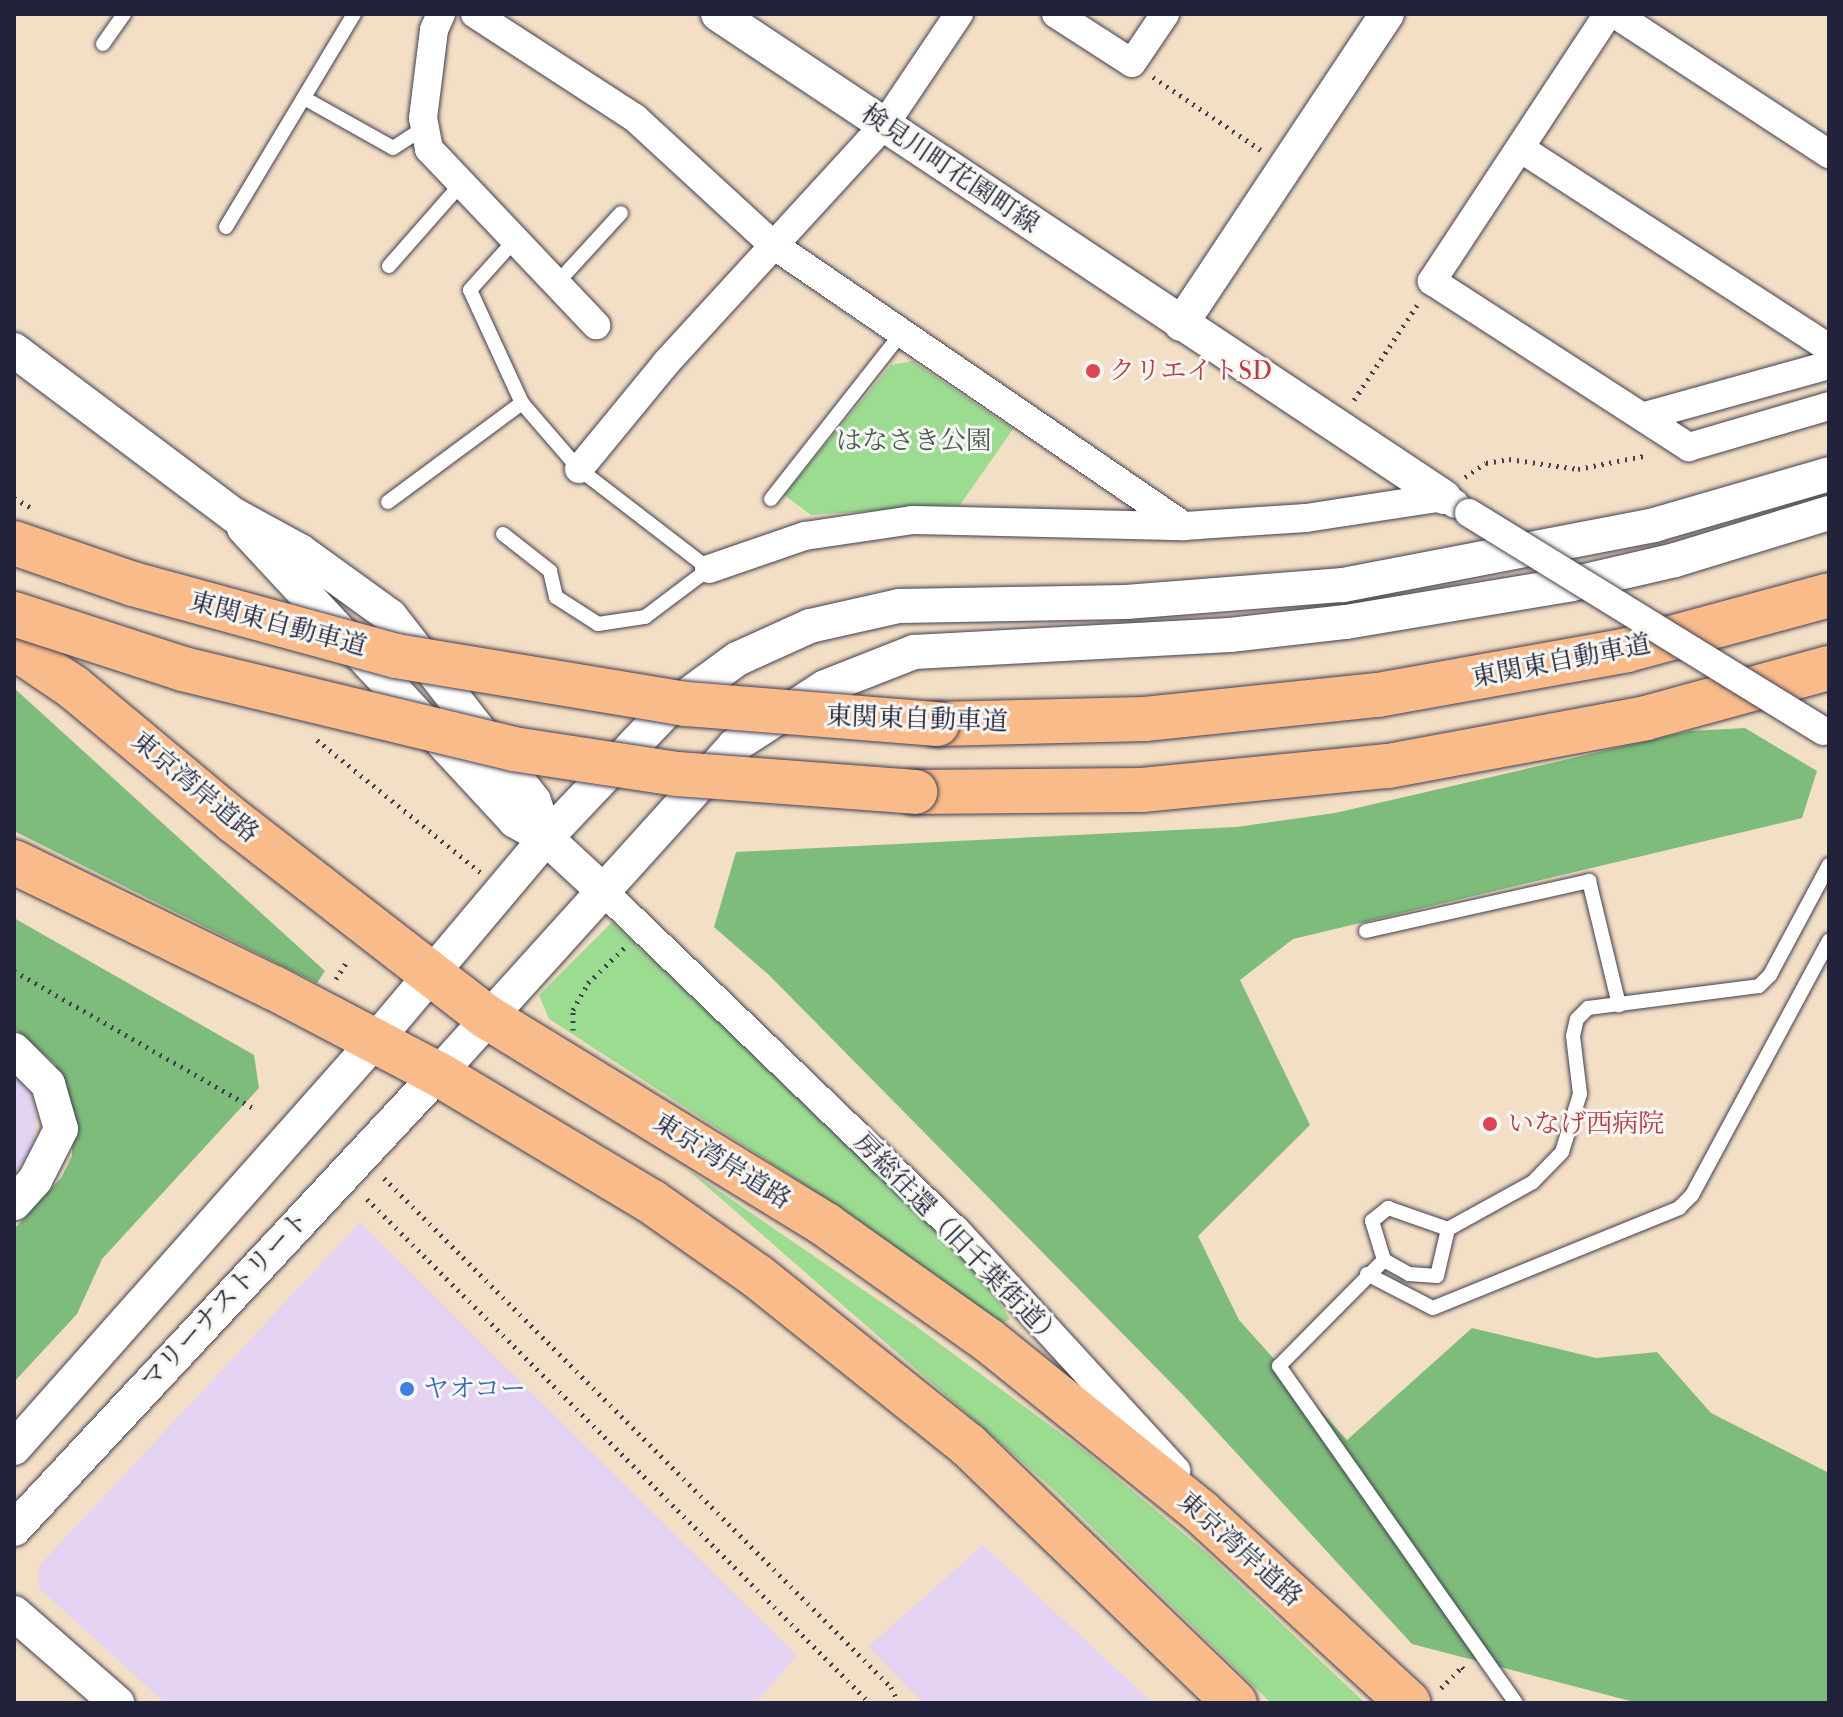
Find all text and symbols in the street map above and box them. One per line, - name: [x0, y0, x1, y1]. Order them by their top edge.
- street label: 検見川町花園町線: [855, 98, 1045, 240]
- place label: クリエイトSD: [1109, 355, 1272, 387]
- marker: クリエイトSD: [1084, 362, 1102, 380]
- park label: はなさき公園: [836, 425, 992, 457]
- street label: 東関東自動車道: [186, 585, 370, 663]
- street label: 東関東自動車道: [1469, 628, 1653, 694]
- street label: 東関東自動車道: [826, 700, 1008, 738]
- street label: 東京湾岸道路: [125, 725, 265, 849]
- street label: 東京湾岸道路: [648, 1106, 796, 1216]
- place label: いなげ西病院: [1508, 1108, 1664, 1140]
- marker: いなげ西病院: [1479, 1113, 1501, 1135]
- street label: 房総往還（旧千葉街道）: [847, 1126, 1069, 1354]
- street label: マリーナストリート: [134, 1204, 316, 1396]
- place label: ヤオコー: [423, 1373, 527, 1405]
- marker: ヤオコー: [398, 1380, 416, 1398]
- street label: 東京湾岸道路: [1172, 1485, 1308, 1613]

